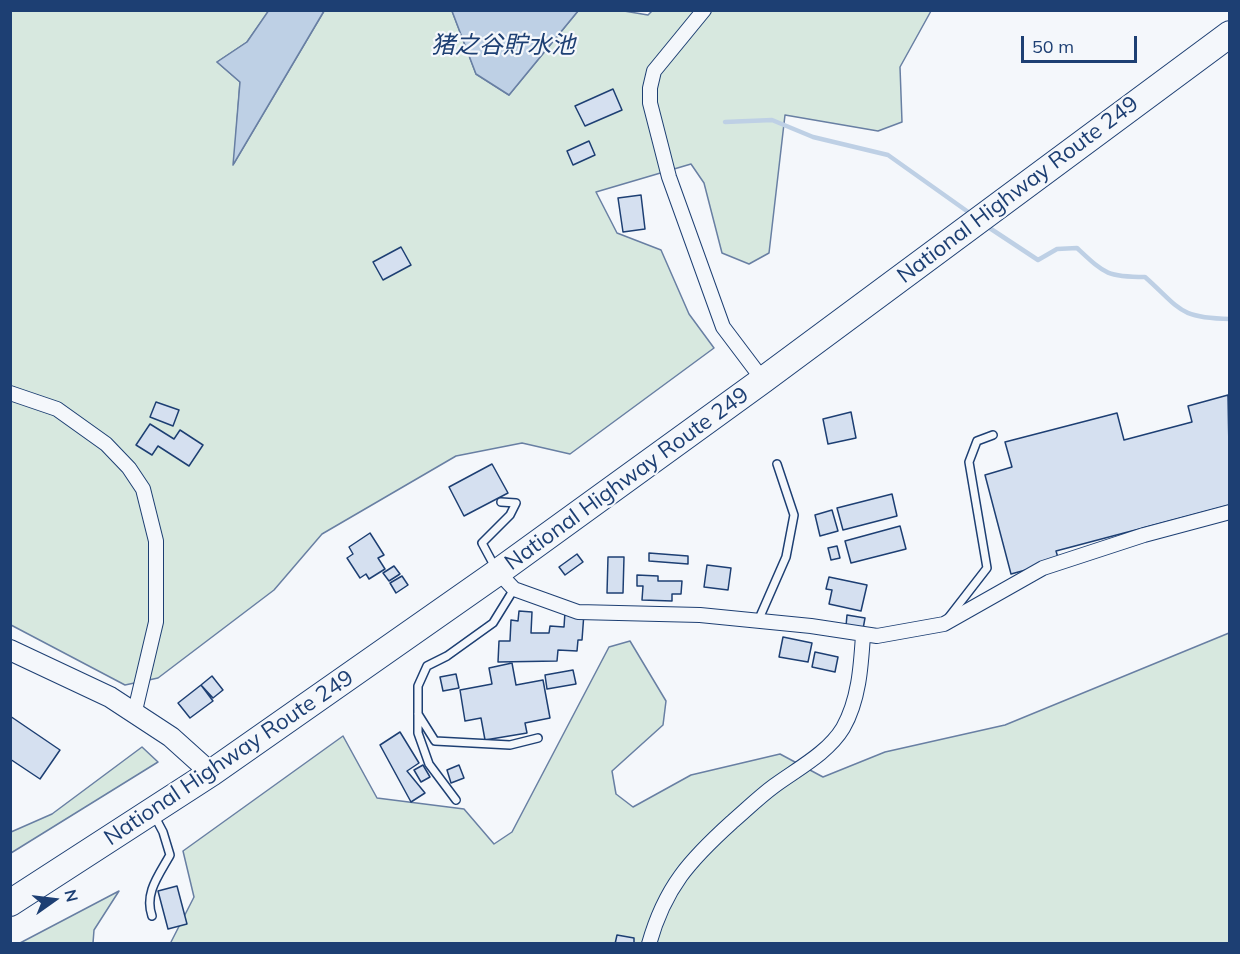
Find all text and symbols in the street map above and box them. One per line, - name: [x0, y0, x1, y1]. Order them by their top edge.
- scale bar: [1024, 24, 1140, 62]
- water label: 猪之谷貯水池: [431, 32, 575, 60]
- text: 50 m: [1032, 35, 1074, 58]
- street label: National Highway Route 249: [892, 91, 1144, 289]
- street label: National Highway Route 249: [500, 382, 754, 576]
- street label: National Highway Route 249: [99, 665, 359, 851]
- north arrow: [24, 870, 84, 930]
- text: N: [60, 887, 83, 904]

